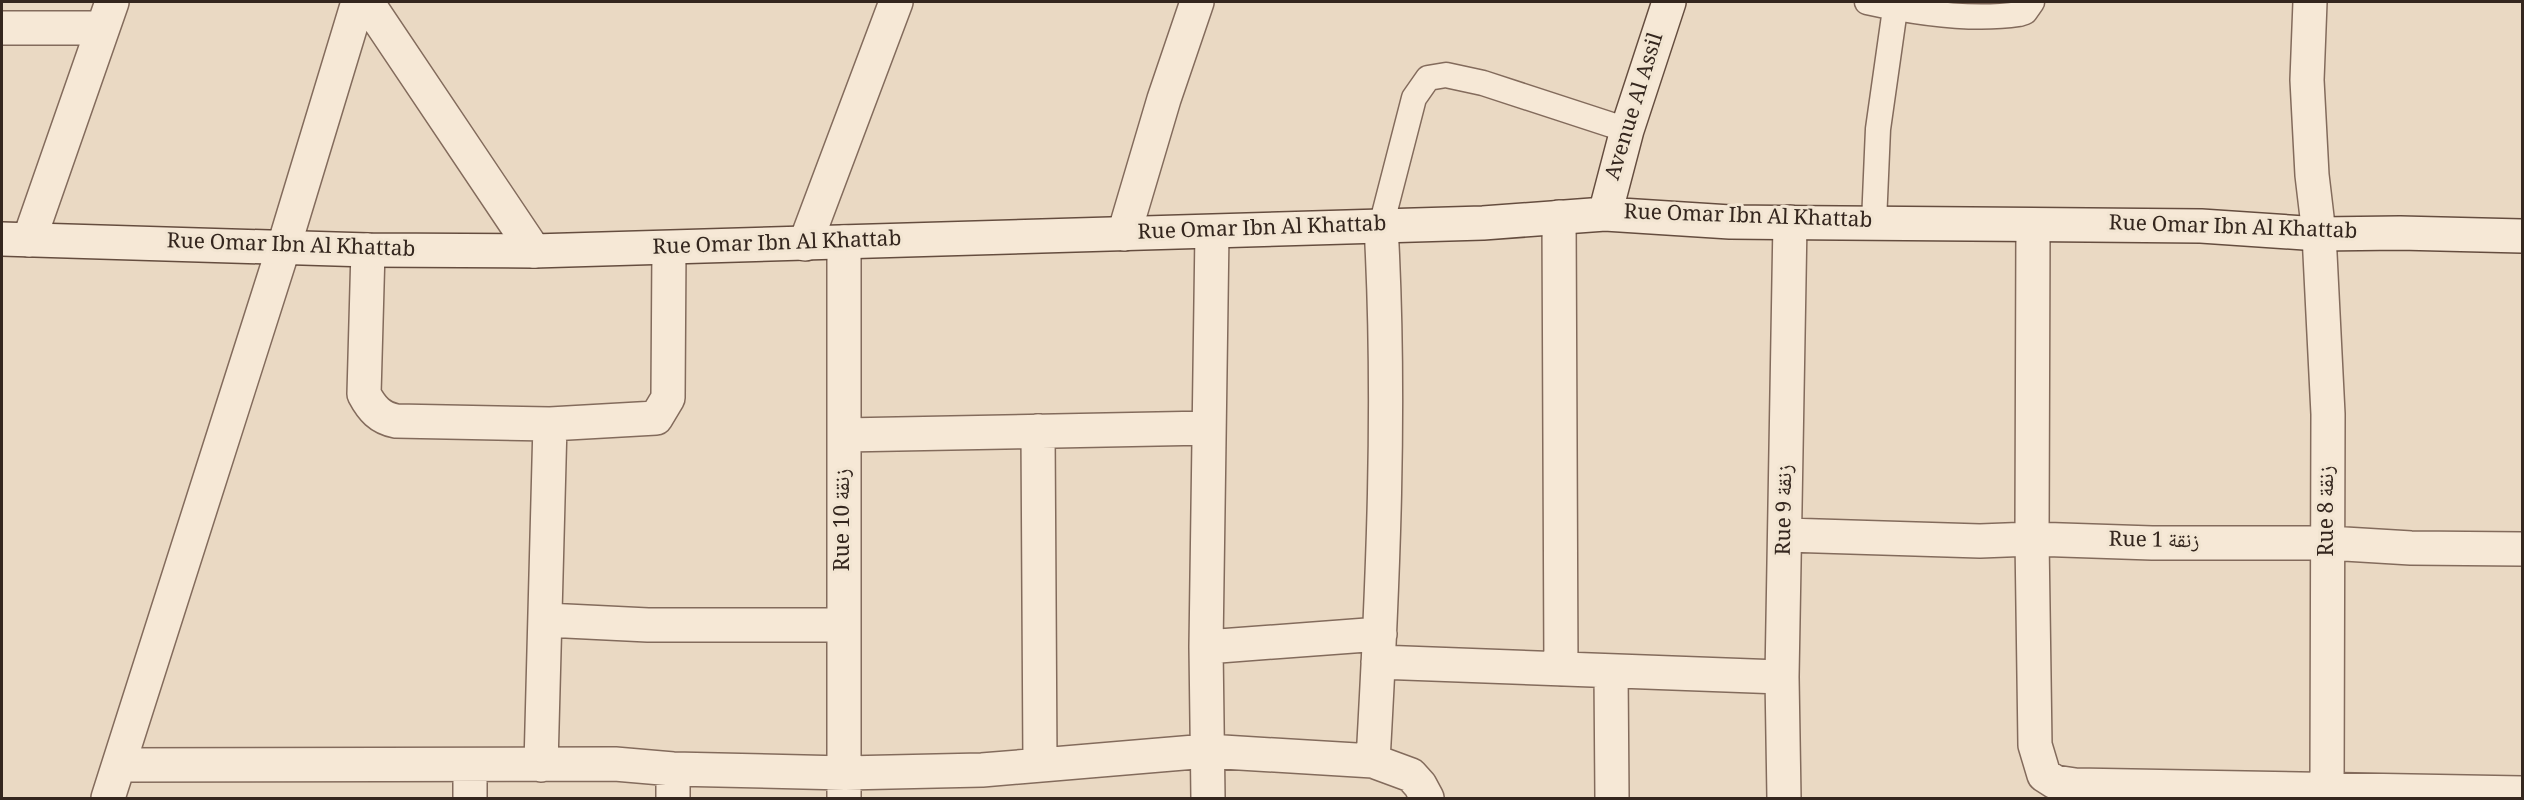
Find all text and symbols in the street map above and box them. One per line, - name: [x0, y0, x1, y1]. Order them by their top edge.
- street label: Avenue Al Assil: [1597, 28, 1675, 185]
- street label: Rue Omar Ibn Al Khattab: [1623, 196, 1873, 240]
- street label: Rue Omar Ibn Al Khattab: [2108, 207, 2358, 251]
- street label: Rue Omar Ibn Al Khattab: [1137, 208, 1387, 252]
- street label: Rue Omar Ibn Al Khattab: [652, 223, 902, 267]
- street label: Rue Omar Ibn Al Khattab: [166, 225, 416, 269]
- street label: Rue 9 زنقة: [1768, 464, 1804, 556]
- street label: Rue 8 زنقة: [2311, 466, 2346, 556]
- street label: Rue 10 زنقة: [827, 469, 862, 571]
- street label: Rue 1 زنقة: [2108, 524, 2200, 560]

